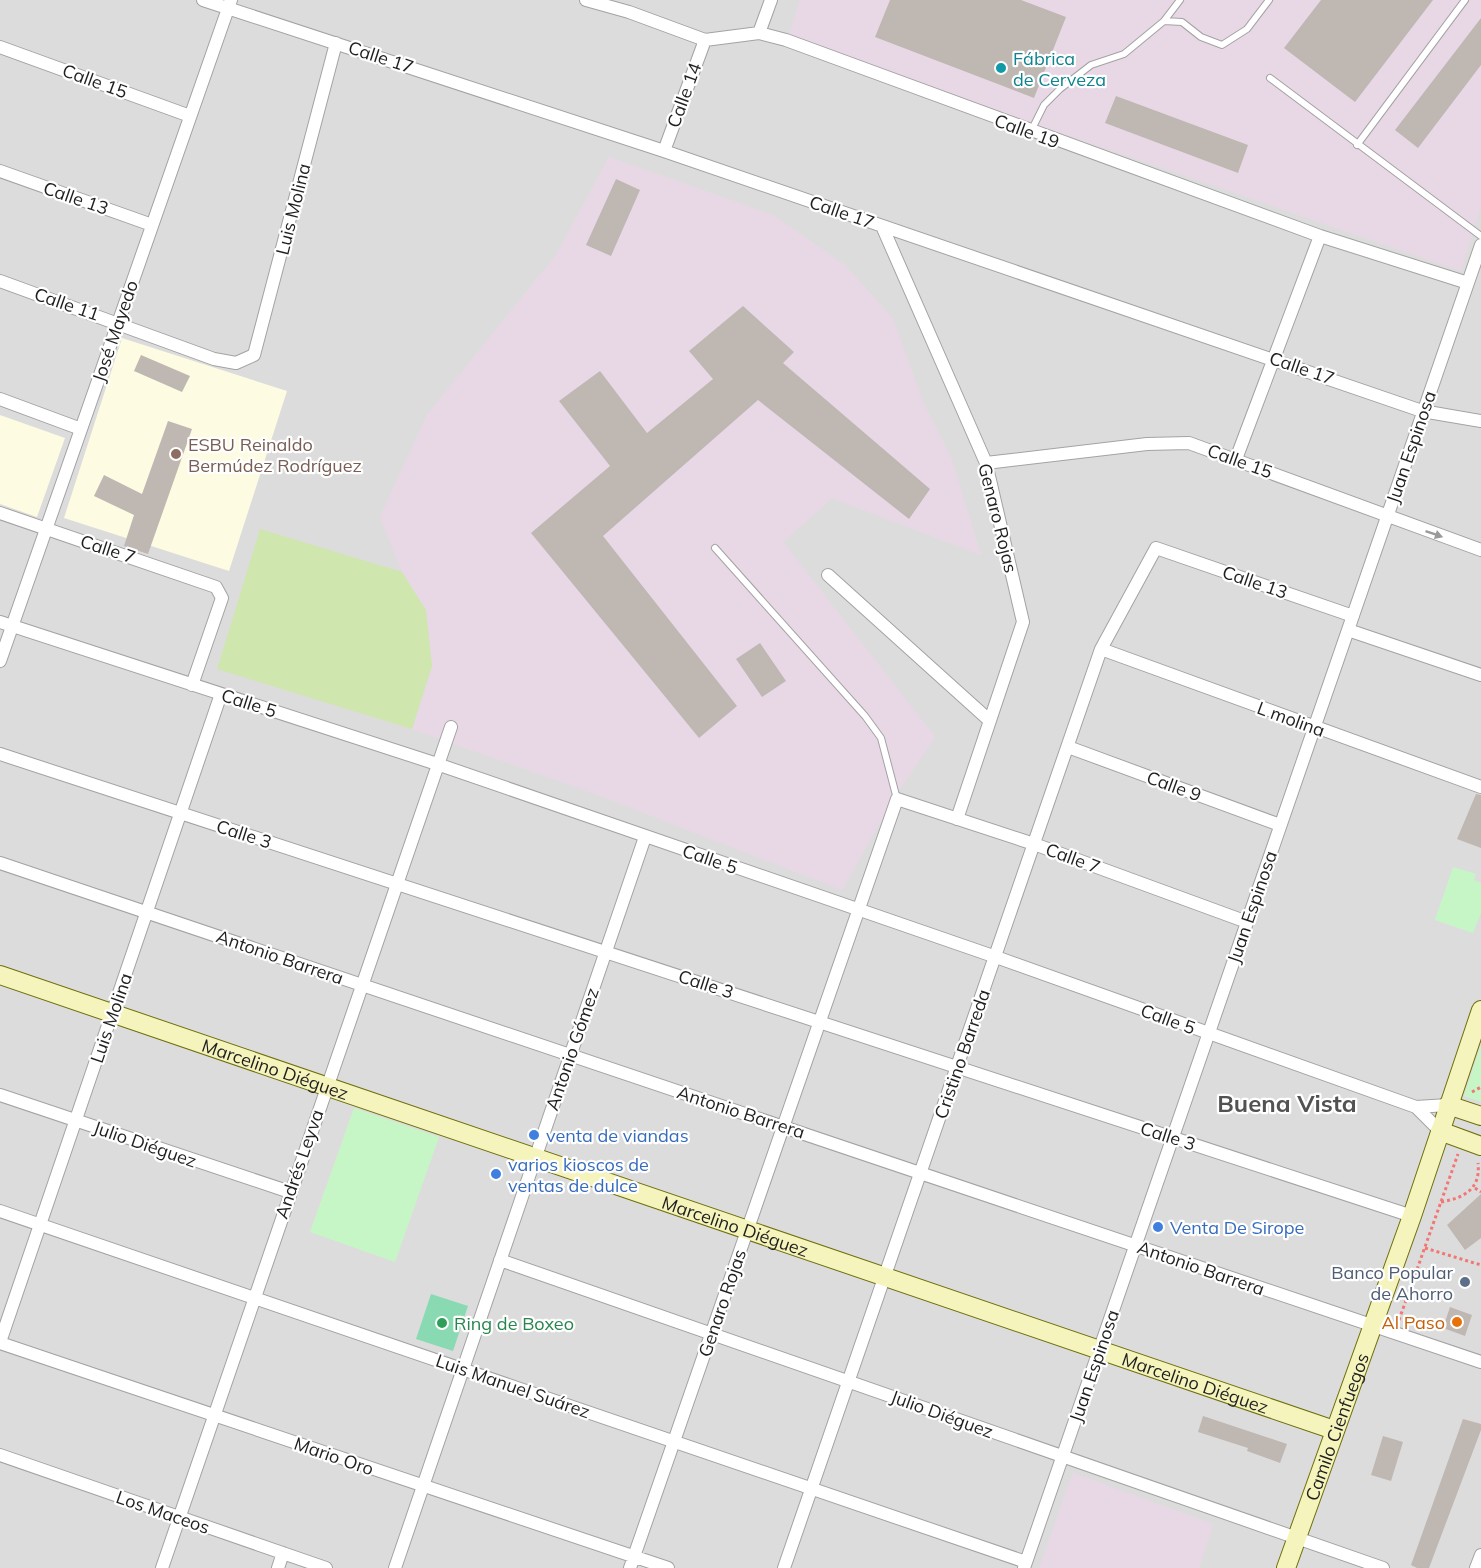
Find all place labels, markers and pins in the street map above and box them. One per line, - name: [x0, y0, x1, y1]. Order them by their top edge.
- place label: Fábrica de Cerveza: [1013, 47, 1106, 91]
- marker: Fábrica de Cerveza: [994, 61, 1008, 75]
- place label: ESBU Reinaldo Bermúdez Rodríguez: [188, 433, 362, 477]
- marker: ESBU Reinaldo Bermúdez Rodríguez: [169, 447, 183, 461]
- place label: venta de viandas: [546, 1124, 689, 1147]
- marker: venta de viandas: [527, 1128, 541, 1142]
- place label: varios kioscos de ventas de dulce: [508, 1153, 649, 1197]
- marker: varios kioscos de ventas de dulce: [489, 1167, 503, 1181]
- place label: Venta De Sirope: [1170, 1216, 1304, 1239]
- marker: Venta De Sirope: [1151, 1220, 1165, 1234]
- place label: Banco Popular de Ahorro: [1331, 1261, 1453, 1305]
- marker: Banco Popular de Ahorro: [1458, 1275, 1472, 1289]
- place label: Al Paso: [1381, 1311, 1445, 1334]
- place label: Ring de Boxeo: [454, 1312, 574, 1335]
- marker: Al Paso: [1450, 1315, 1464, 1329]
- marker: Ring de Boxeo: [435, 1316, 449, 1330]

